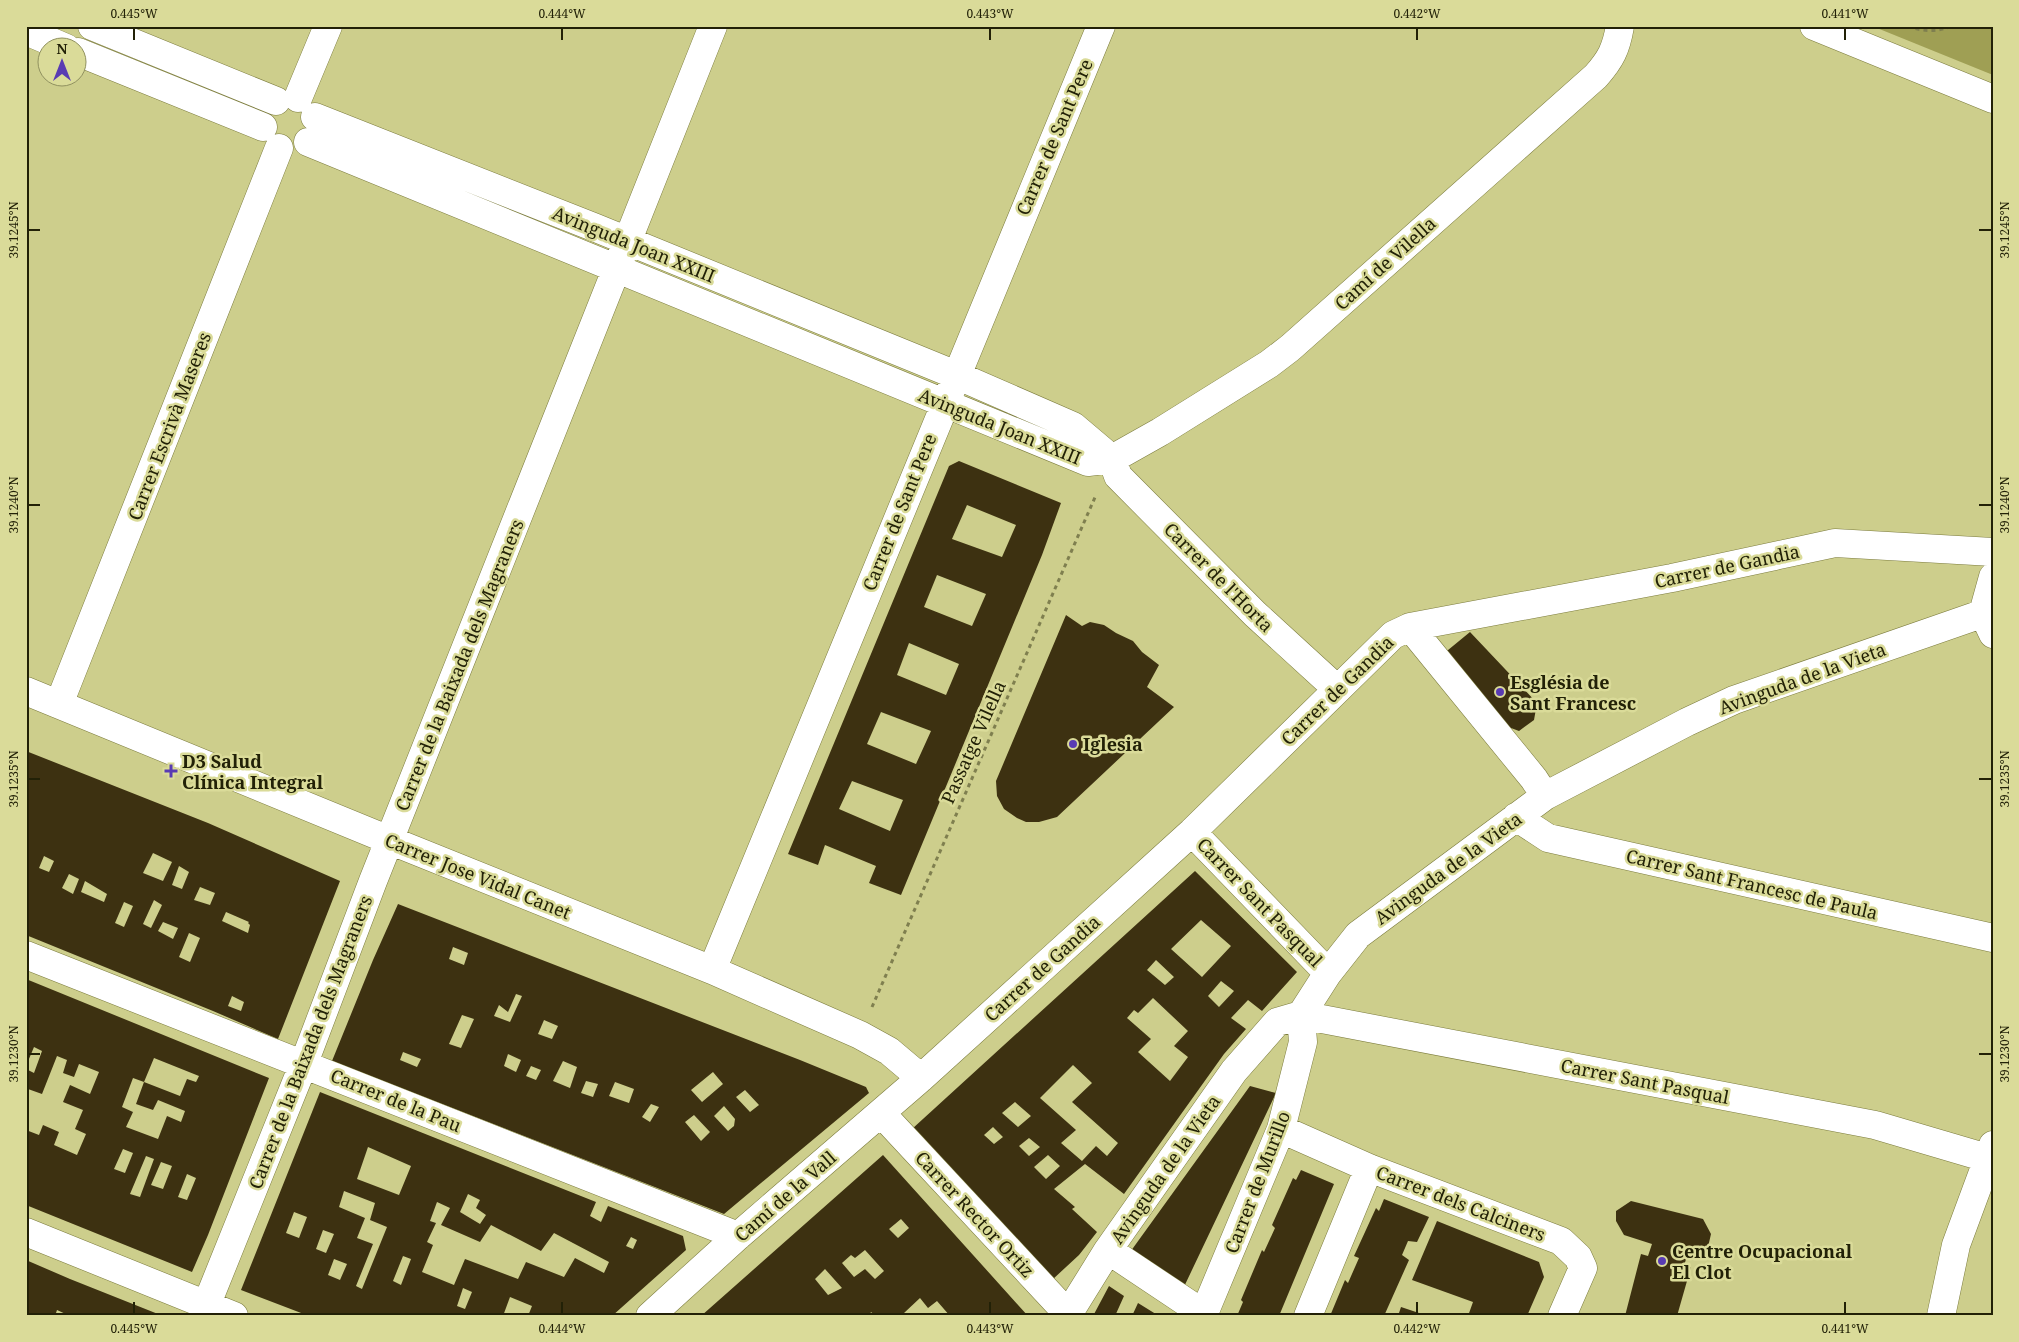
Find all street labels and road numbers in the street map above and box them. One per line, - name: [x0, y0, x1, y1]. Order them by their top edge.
- street label: Carrer de Sant Pere: [1010, 55, 1098, 219]
- street label: Avinguda Joan XXIII: [549, 200, 719, 288]
- street label: Camí de Vilella: [1329, 211, 1441, 315]
- street label: Carrer Escrivà Maseres: [122, 329, 216, 523]
- street label: Avinguda Joan XXIII: [915, 382, 1085, 470]
- street label: Carrer de Sant Pere: [857, 430, 941, 594]
- street label: Carrer de la Baixada dels Magraners: [389, 516, 529, 814]
- street label: Carrer de l'Horta: [1159, 517, 1279, 637]
- street label: Carrer de Gandia: [1652, 539, 1802, 593]
- street label: Carrer de Gandia: [1275, 630, 1399, 750]
- street label: Avinguda de la Vieta: [1715, 637, 1889, 719]
- street label: Passatge Vilella: [935, 677, 1011, 807]
- street label: Avinguda de la Vieta: [1370, 807, 1526, 929]
- street label: Carrer Jose Vidal Canet: [382, 828, 574, 924]
- street label: Carrer Sant Pasqual: [1192, 832, 1328, 972]
- street label: Carrer Sant Francesc de Paula: [1624, 843, 1880, 925]
- street label: Carrer de la Baixada dels Magraners: [243, 892, 377, 1192]
- street label: Carrer de Gandia: [979, 910, 1105, 1026]
- street label: Carrer Sant Pasqual: [1559, 1053, 1732, 1109]
- street label: Carrer de la Pau: [327, 1063, 466, 1137]
- street label: Avinguda de la Vieta: [1105, 1090, 1225, 1248]
- street label: Carrer de Murillo: [1219, 1107, 1295, 1257]
- street label: Camí de la Vall: [729, 1145, 841, 1247]
- street label: Carrer Rector Ortiz: [910, 1146, 1040, 1282]
- street label: Carrer dels Calciners: [1373, 1160, 1549, 1246]

